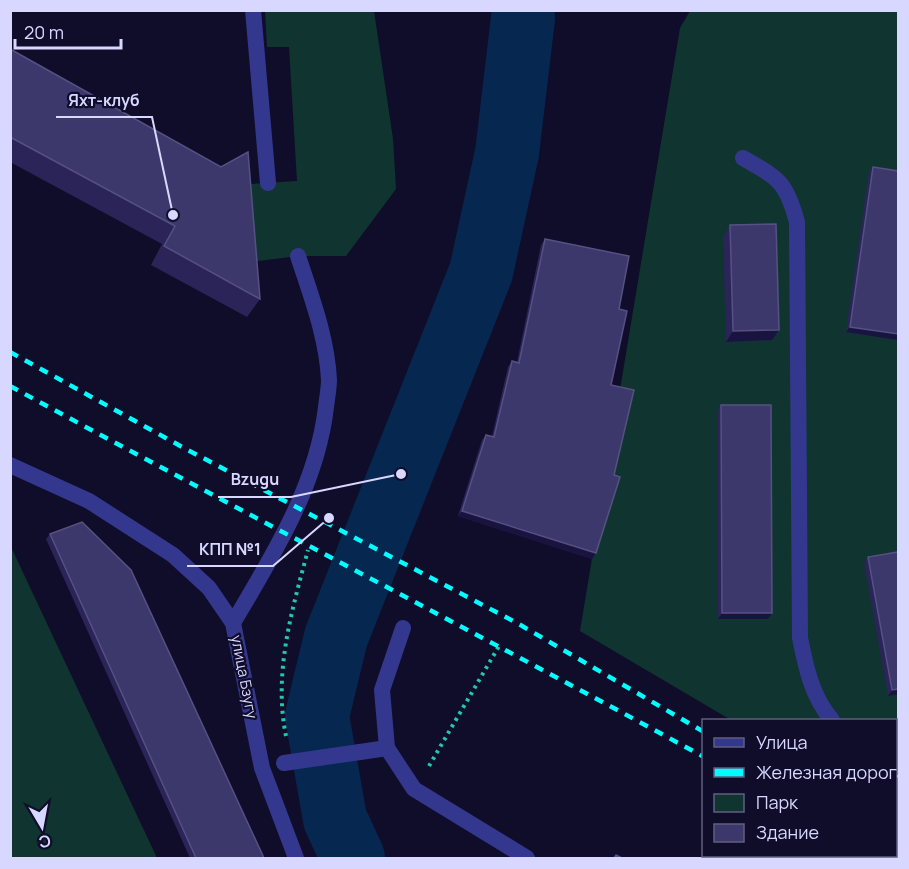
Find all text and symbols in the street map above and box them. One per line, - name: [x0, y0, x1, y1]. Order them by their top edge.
- scale bar: [15, 12, 122, 50]
- text: 20 m: [24, 20, 64, 44]
- callout: Яхт-клуб: [56, 83, 152, 117]
- text: Яхт-клуб: [68, 89, 140, 111]
- callout: Bzugu: [218, 463, 291, 497]
- text: Bzugu: [231, 468, 279, 490]
- callout: КПП №1: [187, 532, 273, 566]
- text: КПП №1: [199, 538, 261, 560]
- street label: улица Бзугу: [226, 633, 263, 721]
- legend: [702, 719, 897, 857]
- text: Улица: [756, 730, 808, 754]
- text: Железная дорога: [756, 760, 907, 784]
- text: Парк: [756, 790, 799, 814]
- north arrow: [12, 797, 72, 857]
- text: Здание: [756, 820, 819, 844]
- text: С: [37, 830, 52, 854]

